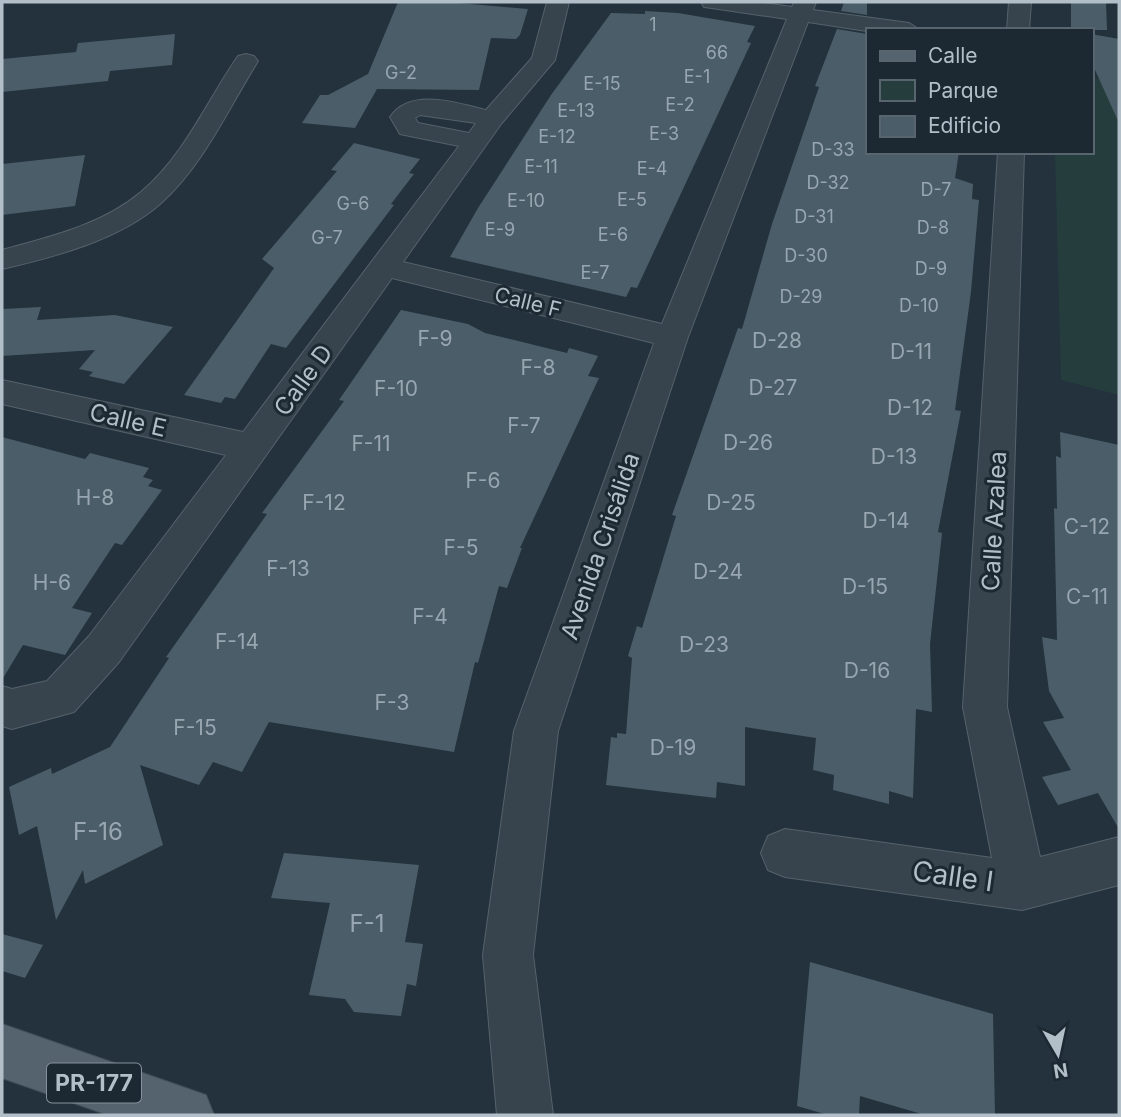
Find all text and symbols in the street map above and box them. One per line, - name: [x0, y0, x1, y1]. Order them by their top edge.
- house number: 1: [649, 14, 657, 35]
- legend: [866, 28, 1093, 154]
- house number: 66: [706, 42, 728, 63]
- text: Calle: [928, 43, 978, 68]
- house number: G-2: [385, 62, 417, 83]
- house number: E-1: [684, 66, 710, 87]
- house number: E-15: [583, 73, 621, 94]
- text: Parque: [928, 78, 998, 103]
- house number: E-2: [665, 94, 695, 115]
- house number: E-13: [557, 100, 595, 121]
- text: Edificio: [928, 113, 1001, 138]
- house number: E-3: [649, 123, 679, 144]
- house number: E-12: [538, 126, 576, 147]
- house number: D-33: [811, 139, 855, 160]
- house number: E-11: [524, 156, 558, 177]
- house number: E-4: [637, 158, 667, 179]
- house number: D-32: [806, 172, 850, 193]
- house number: D-7: [920, 179, 952, 200]
- house number: E-5: [617, 189, 647, 210]
- house number: E-10: [507, 190, 545, 211]
- house number: G-6: [337, 193, 369, 214]
- house number: D-31: [794, 206, 834, 227]
- house number: D-8: [917, 217, 949, 238]
- house number: E-9: [485, 219, 515, 240]
- house number: E-6: [598, 224, 628, 245]
- house number: G-7: [311, 227, 343, 248]
- house number: D-30: [784, 245, 828, 266]
- house number: D-9: [915, 258, 947, 279]
- house number: E-7: [581, 262, 609, 283]
- street label: Calle F: [492, 282, 564, 322]
- house number: D-29: [780, 286, 822, 307]
- house number: D-10: [899, 295, 939, 316]
- house number: F-9: [417, 326, 453, 351]
- house number: D-28: [752, 328, 802, 353]
- street label: Calle D: [268, 339, 338, 421]
- house number: D-11: [890, 339, 932, 364]
- house number: F-8: [520, 355, 556, 380]
- house number: D-27: [749, 375, 797, 400]
- house number: F-10: [374, 376, 418, 401]
- house number: D-12: [887, 395, 933, 420]
- street label: Calle E: [87, 397, 169, 443]
- house number: F-7: [507, 413, 541, 438]
- house number: D-26: [723, 430, 773, 455]
- house number: F-11: [351, 431, 391, 456]
- house number: D-13: [871, 444, 917, 469]
- street label: Avenida Crisálida: [554, 449, 646, 643]
- street label: Calle Azalea: [976, 450, 1012, 592]
- house number: F-6: [465, 468, 501, 493]
- house number: H-8: [76, 485, 114, 510]
- house number: F-12: [302, 490, 346, 515]
- house number: D-25: [706, 490, 756, 515]
- house number: D-14: [863, 508, 909, 533]
- house number: C-12: [1064, 514, 1110, 539]
- house number: F-5: [444, 535, 478, 560]
- house number: F-13: [266, 556, 310, 581]
- house number: D-24: [693, 559, 743, 584]
- house number: H-6: [33, 570, 71, 595]
- house number: D-15: [842, 574, 888, 599]
- house number: C-11: [1066, 584, 1108, 609]
- house number: F-4: [412, 604, 448, 629]
- house number: F-14: [215, 629, 259, 654]
- house number: D-23: [679, 632, 729, 657]
- house number: D-16: [844, 658, 890, 683]
- house number: F-3: [375, 690, 409, 715]
- house number: F-15: [173, 715, 217, 740]
- house number: D-19: [650, 735, 696, 760]
- house number: F-16: [73, 817, 123, 846]
- street label: Calle I: [910, 853, 996, 899]
- house number: F-1: [350, 909, 384, 938]
- north arrow: [1023, 1019, 1093, 1089]
- text: N: [1052, 1058, 1070, 1083]
- road number: PR-177: [47, 1064, 141, 1102]

